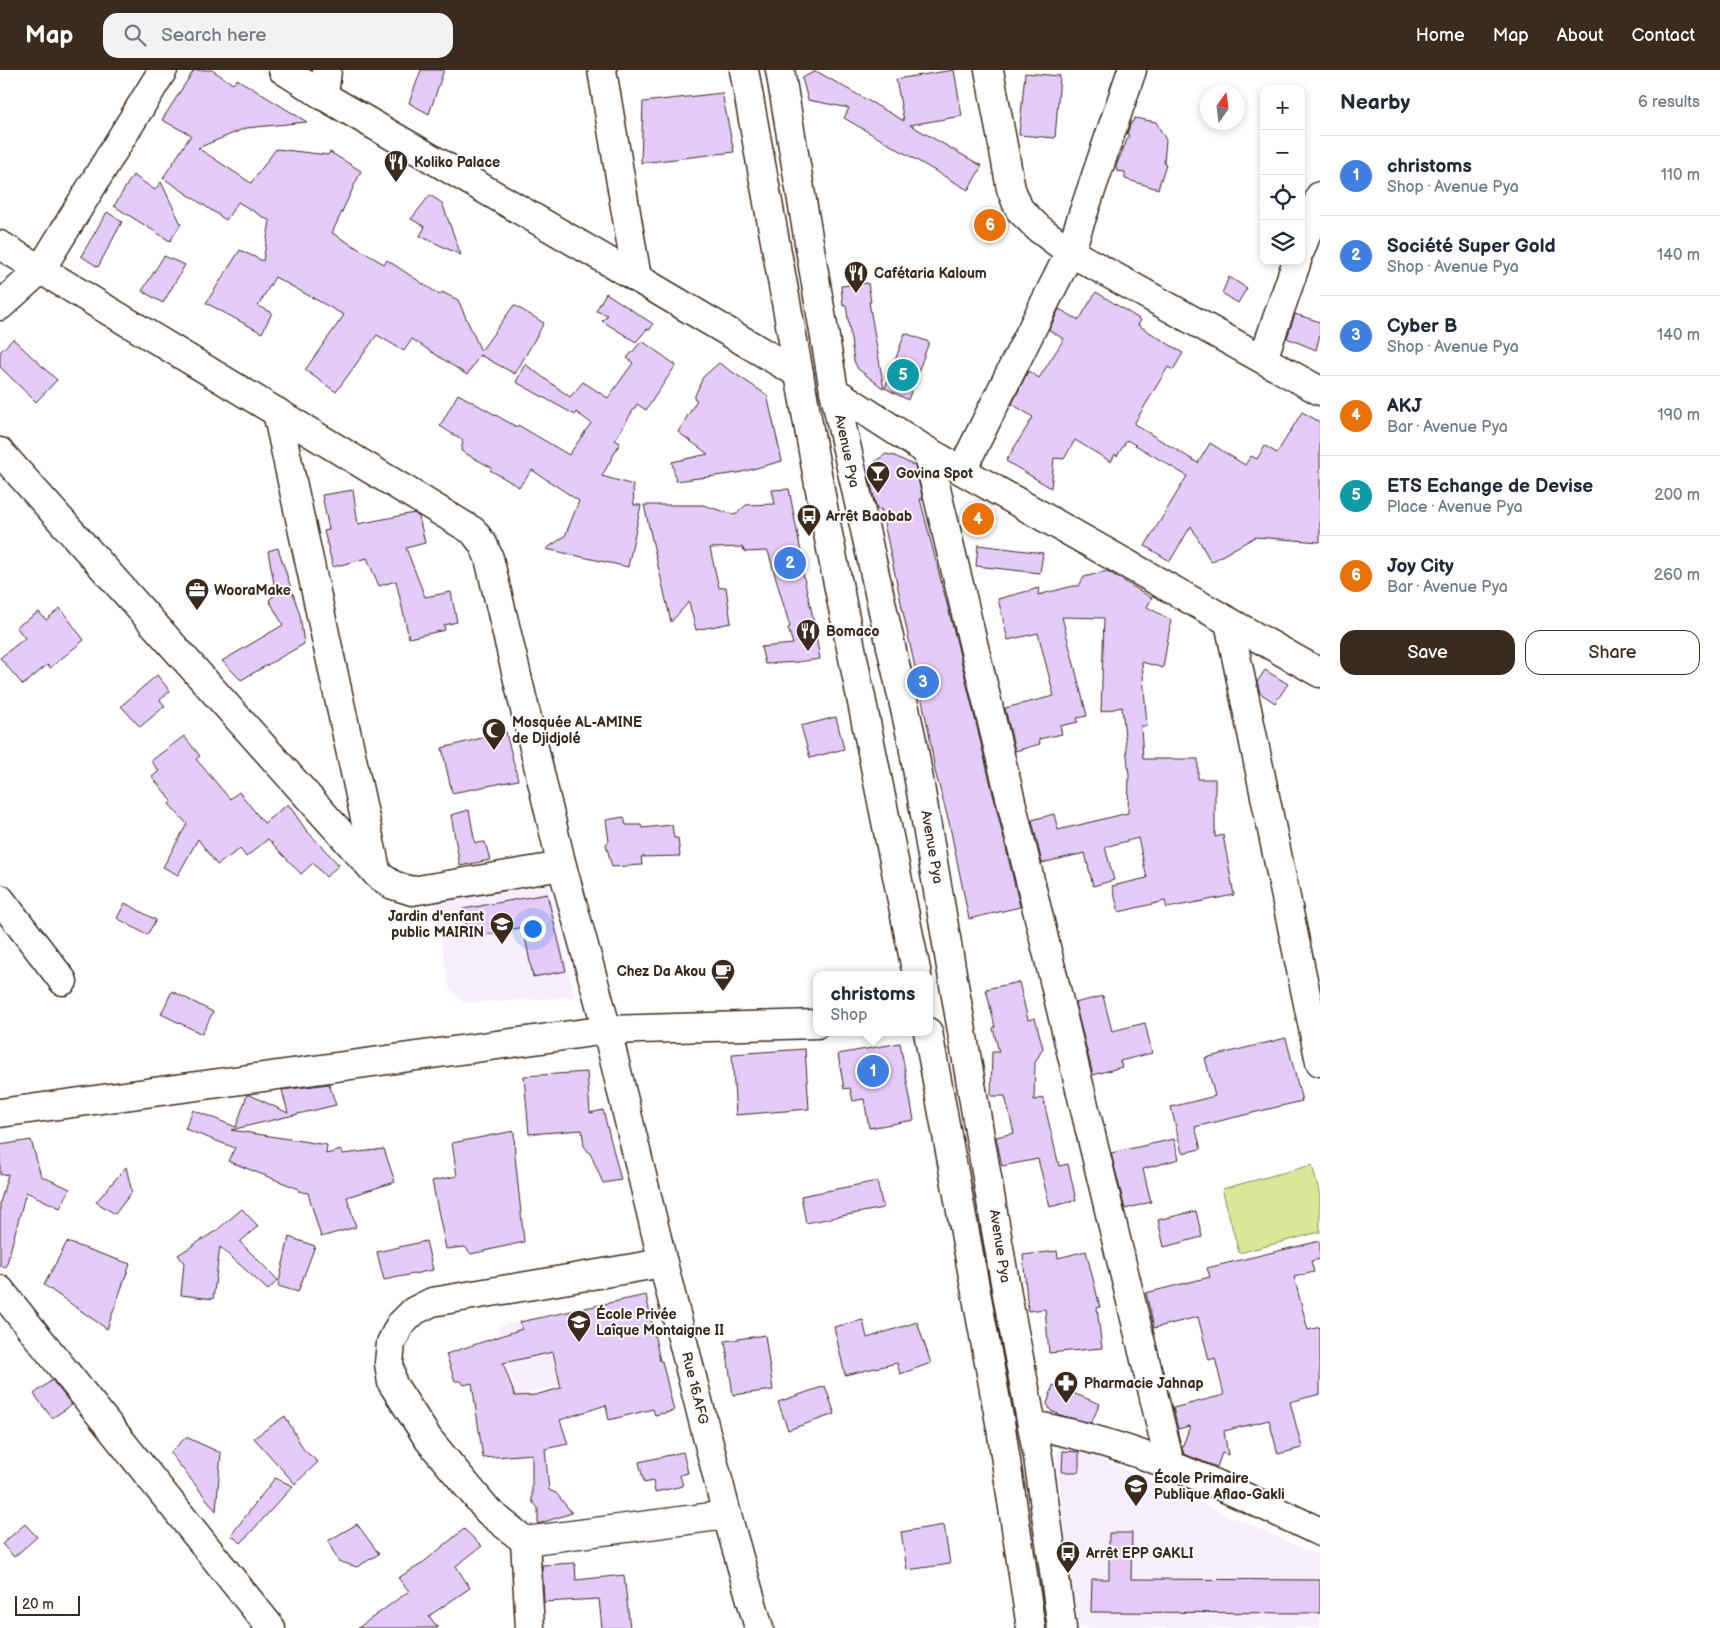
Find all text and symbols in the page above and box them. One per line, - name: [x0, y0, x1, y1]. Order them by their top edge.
- search box: [103, 13, 453, 58]
- text: Map: [25, 21, 73, 50]
- icon: search: [121, 21, 149, 49]
- text: Search here: [161, 24, 267, 47]
- text: Home: [1416, 25, 1465, 46]
- text: Map: [1493, 25, 1529, 46]
- text: About: [1557, 25, 1604, 46]
- text: Contact: [1632, 25, 1695, 46]
- north arrow: [1200, 85, 1245, 130]
- map controls: [1260, 85, 1305, 265]
- button: +: [1260, 85, 1305, 130]
- text: Nearby: [1340, 90, 1410, 115]
- text: 6 results: [1638, 93, 1700, 112]
- button: −: [1260, 130, 1305, 175]
- restaurant icon: Koliko Palace: [383, 149, 409, 183]
- place label: Koliko Palace: [414, 154, 500, 171]
- text: christoms: [1387, 155, 1472, 178]
- text: 1: [1353, 166, 1359, 185]
- text: 110 m: [1661, 166, 1700, 185]
- button: locate: [1260, 175, 1305, 220]
- text: Shop · Avenue Pya: [1387, 178, 1519, 197]
- pin: 6: [974, 206, 1006, 244]
- button: layers: [1260, 220, 1305, 265]
- text: Société Super Gold: [1387, 235, 1556, 258]
- text: 2: [1351, 246, 1361, 265]
- text: 140 m: [1657, 246, 1700, 265]
- text: Shop · Avenue Pya: [1387, 258, 1519, 277]
- restaurant icon: Cafétaria Kaloum: [843, 260, 869, 294]
- place label: Cafétaria Kaloum: [874, 265, 987, 282]
- text: Cyber B: [1387, 315, 1457, 338]
- text: 3: [1351, 326, 1361, 345]
- text: 140 m: [1657, 326, 1700, 345]
- text: Shop · Avenue Pya: [1387, 338, 1519, 357]
- pin: 5: [887, 356, 919, 394]
- text: AKJ: [1387, 395, 1422, 418]
- text: 4: [1351, 406, 1361, 425]
- text: 190 m: [1658, 406, 1700, 425]
- street label: Avenue Pya: [831, 413, 863, 489]
- text: Bar · Avenue Pya: [1387, 418, 1508, 437]
- bar icon: Govina Spot: [865, 460, 891, 494]
- place label: Govina Spot: [896, 465, 973, 482]
- text: ETS Echange de Devise: [1387, 475, 1593, 498]
- text: 5: [1351, 486, 1361, 505]
- text: 200 m: [1654, 486, 1700, 505]
- text: Place · Avenue Pya: [1387, 498, 1523, 517]
- pin: 4: [962, 500, 994, 538]
- bus stop icon: Arrêt Baobab: [796, 503, 822, 537]
- place label: Arrêt Baobab: [825, 508, 912, 525]
- pin: 2: [774, 544, 806, 582]
- text: Joy City: [1387, 555, 1454, 578]
- text: 6: [1351, 566, 1361, 585]
- text: 260 m: [1654, 566, 1700, 585]
- office icon: WooraMake: [184, 577, 210, 611]
- text: Bar · Avenue Pya: [1387, 578, 1508, 597]
- place label: WooraMake: [214, 582, 291, 599]
- restaurant icon: Bomaco: [795, 618, 821, 652]
- place label: Bomaco: [826, 623, 879, 640]
- button: Save: [1340, 630, 1515, 675]
- button: Share: [1525, 630, 1700, 675]
- pin: 3: [907, 663, 939, 701]
- place label: Mosquée AL-AMINE de Djidjolé: [512, 714, 642, 747]
- mosque icon: Mosquée AL-AMINE de Djidjolé: [481, 717, 507, 751]
- street label: Avenue Pya: [917, 809, 947, 885]
- place label: Jardin d'enfant public MAIRIN: [388, 908, 484, 941]
- school or university icon: Jardin d'enfant public MAIRIN: [489, 911, 515, 945]
- your location: [520, 916, 546, 942]
- cafe icon: Chez Da Akou: [710, 958, 736, 992]
- place label: Chez Da Akou: [617, 963, 706, 980]
- popup: [813, 971, 933, 1036]
- text: christoms: [831, 983, 915, 1006]
- text: Shop: [831, 1006, 868, 1025]
- pin: 1: [857, 1052, 889, 1090]
- street label: Avenue Pya: [986, 1208, 1014, 1284]
- place label: École Privée Laîque Montaigne II: [596, 1304, 724, 1339]
- school or university icon: École Privée Laîque Montaigne II: [566, 1309, 592, 1343]
- street label: Rue 16.AFG: [678, 1350, 712, 1426]
- pharmacy icon: Pharmacie Jahnap: [1053, 1370, 1079, 1404]
- place label: Pharmacie Jahnap: [1084, 1375, 1203, 1392]
- place label: École Primaire Publique Aflao-Gakli: [1154, 1468, 1285, 1503]
- school or university icon: École Primaire Publique Aflao-Gakli: [1123, 1473, 1149, 1507]
- bus stop icon: Arrêt EPP GAKLI: [1055, 1540, 1081, 1574]
- place label: Arrêt EPP GAKLI: [1085, 1545, 1194, 1562]
- scale bar: [15, 1593, 80, 1616]
- text: 20 m: [22, 1596, 54, 1613]

